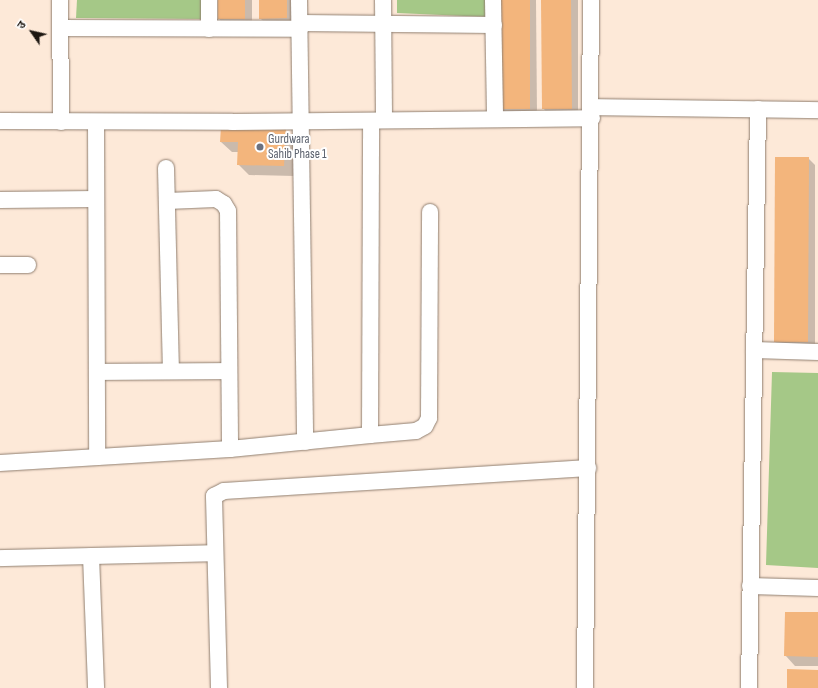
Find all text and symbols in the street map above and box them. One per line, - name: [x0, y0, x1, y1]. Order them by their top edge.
- north arrow: [12, 12, 52, 52]
- text: उ: [14, 19, 29, 31]
- place label: Gurdwara Sahib Phase 1: [268, 132, 327, 163]
- marker: Gurdwara Sahib Phase 1: [255, 142, 265, 152]

